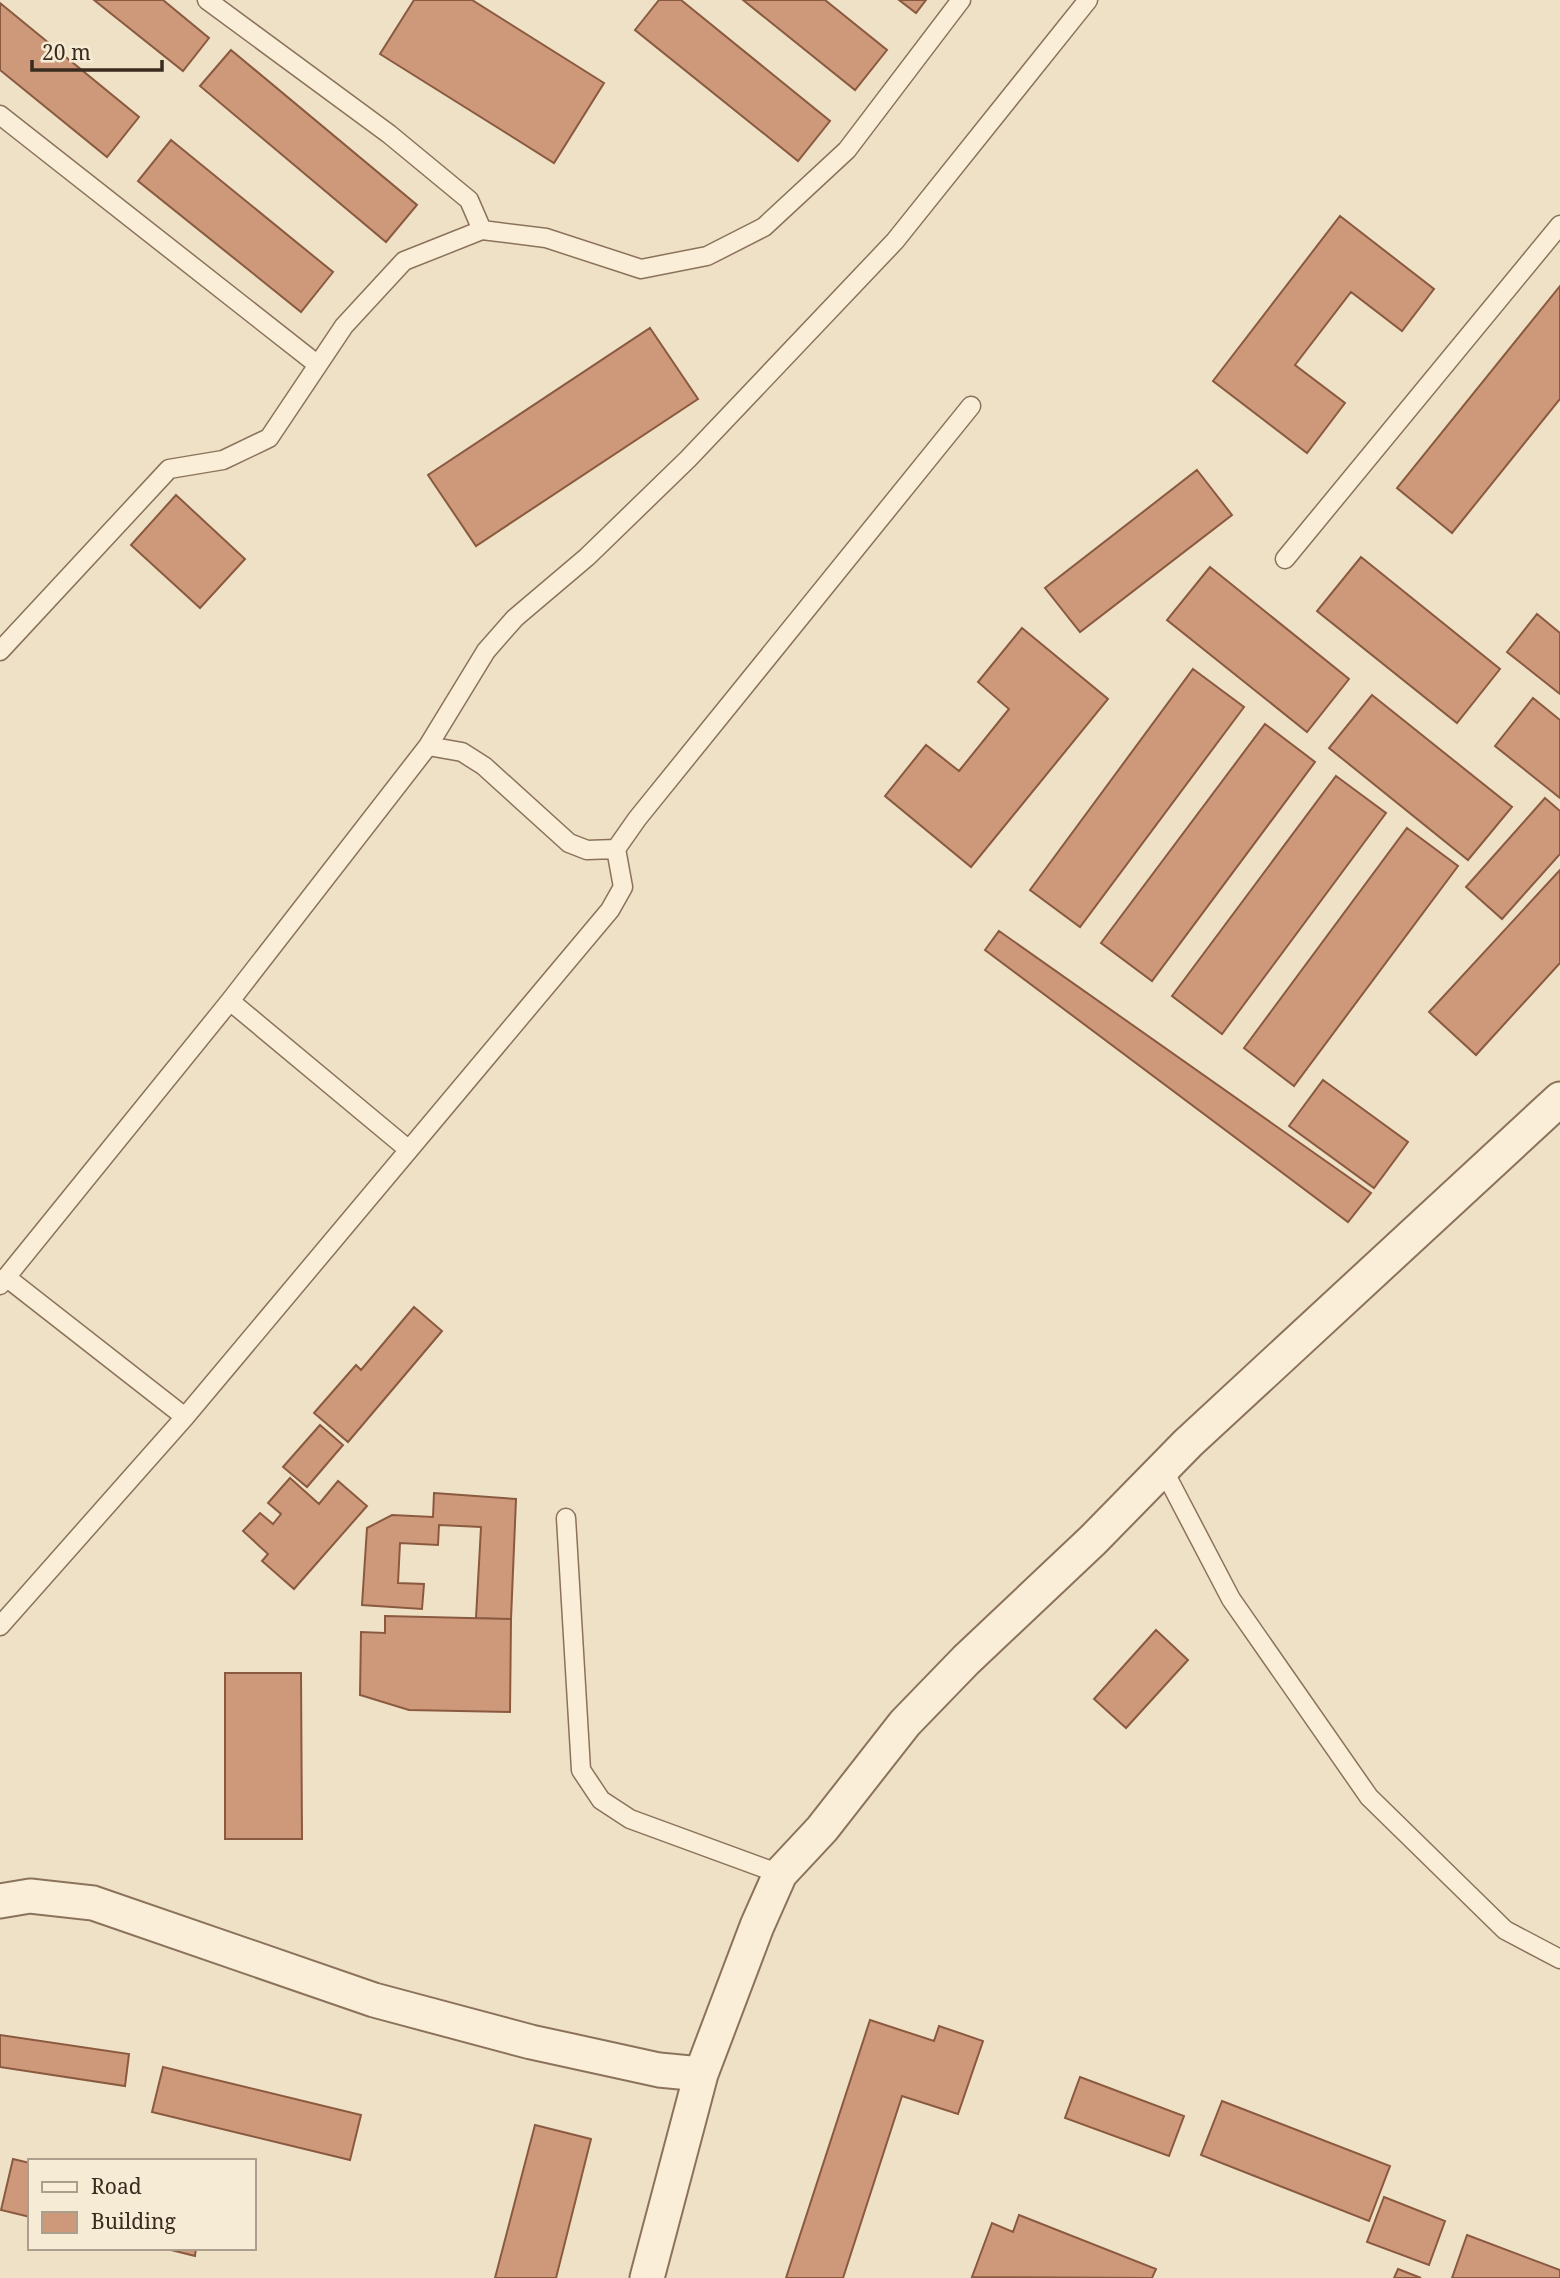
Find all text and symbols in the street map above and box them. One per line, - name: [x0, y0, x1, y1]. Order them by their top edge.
- scale bar: [32, 28, 161, 72]
- text: 20 m: [42, 38, 91, 66]
- legend: [28, 2159, 256, 2250]
- text: Road: [91, 2172, 142, 2200]
- text: Building: [91, 2207, 176, 2235]

